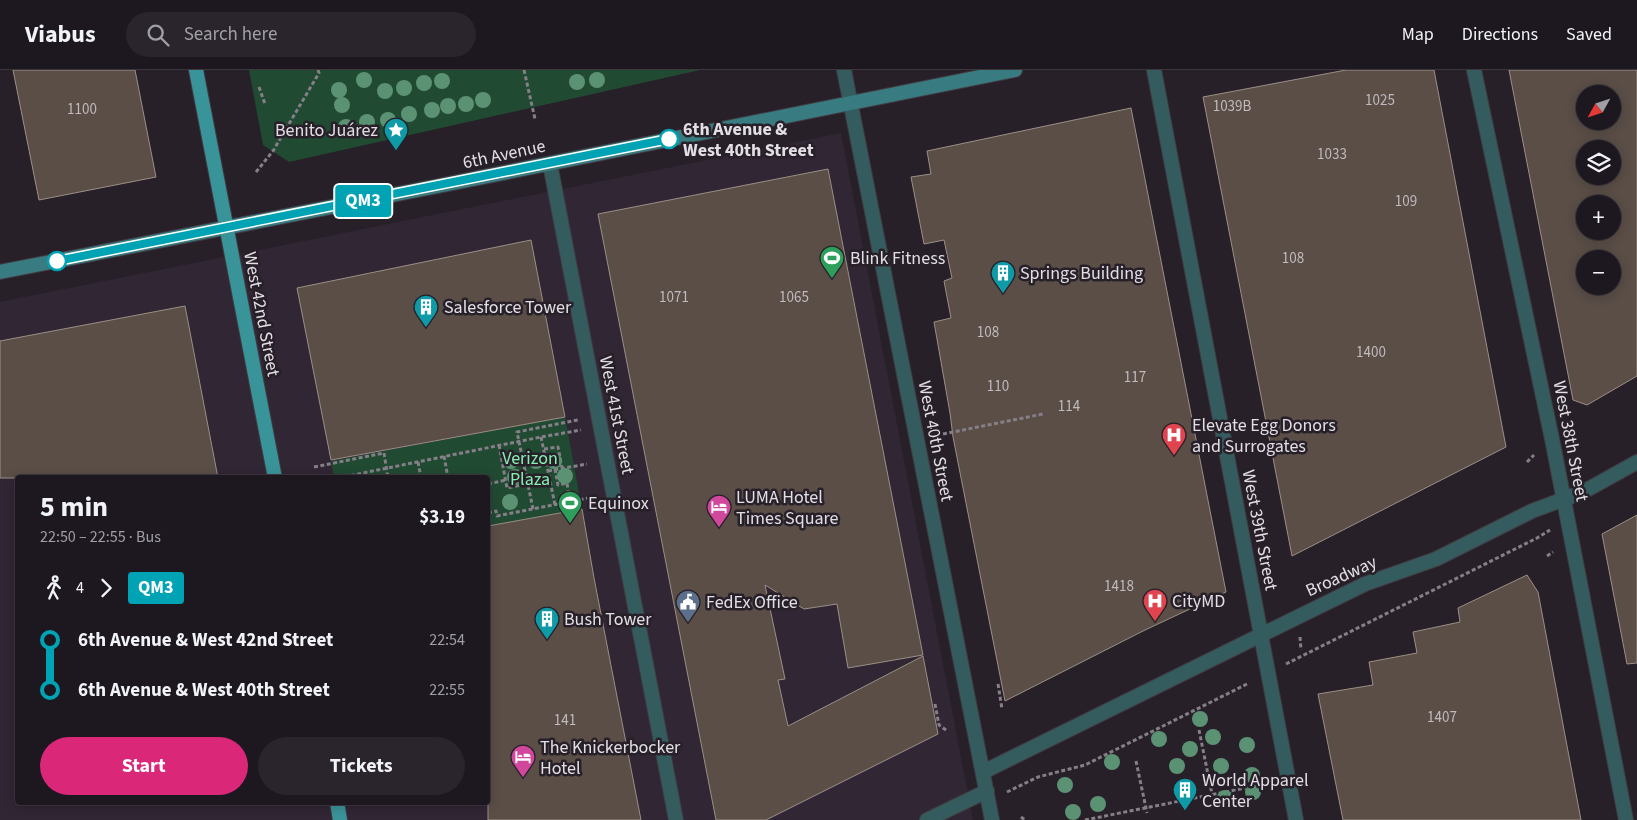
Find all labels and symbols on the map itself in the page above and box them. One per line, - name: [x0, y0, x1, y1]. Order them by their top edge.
- north arrow: [1576, 85, 1621, 130]
- house number: 1025: [1365, 90, 1395, 111]
- house number: 1039B: [1213, 96, 1251, 117]
- house number: 1100: [67, 99, 97, 120]
- place icon: Benito Juárez: [383, 117, 409, 151]
- place label: 6th Avenue & West 40th Street: [683, 117, 814, 163]
- place label: Benito Juárez: [275, 118, 378, 143]
- marker: 6th Avenue & West 40th Street: [659, 129, 679, 149]
- street label: 6th Avenue: [460, 134, 548, 175]
- house number: 1033: [1317, 144, 1347, 165]
- line badge: QM3: [334, 185, 392, 217]
- house number: 109: [1395, 191, 1417, 212]
- sports icon: Blink Fitness: [819, 245, 845, 279]
- place label: Blink Fitness: [850, 246, 945, 271]
- house number: 108: [1282, 248, 1304, 269]
- street label: West 42nd Street: [237, 250, 286, 379]
- unlabelled marker: [47, 251, 67, 271]
- building icon: Springs Building: [990, 260, 1016, 294]
- place label: Springs Building: [1020, 261, 1143, 286]
- house number: 1071: [659, 287, 689, 308]
- house number: 1065: [779, 287, 809, 308]
- building icon: Salesforce Tower: [413, 294, 439, 328]
- place label: Salesforce Tower: [444, 295, 572, 320]
- house number: 108: [977, 322, 999, 343]
- house number: 1400: [1356, 342, 1386, 363]
- street label: West 41st Street: [593, 354, 640, 476]
- house number: 117: [1124, 367, 1146, 388]
- house number: 110: [987, 376, 1009, 397]
- street label: West 40th Street: [912, 379, 959, 504]
- street label: West 38th Street: [1547, 379, 1594, 504]
- house number: 114: [1058, 396, 1081, 417]
- place label: Elevate Egg Donors and Surrogates: [1192, 413, 1336, 459]
- hospital icon: Elevate Egg Donors and Surrogates: [1161, 422, 1187, 456]
- park label: Verizon Plaza: [502, 446, 558, 492]
- street label: West 39th Street: [1236, 468, 1283, 593]
- place label: LUMA Hotel Times Square: [736, 485, 839, 531]
- sports icon: Equinox: [557, 490, 583, 524]
- place label: Equinox: [588, 491, 649, 516]
- hotel icon: LUMA Hotel Times Square: [706, 494, 732, 528]
- street label: Broadway: [1302, 549, 1381, 603]
- house number: 1418: [1104, 576, 1134, 597]
- hospital icon: CityMD: [1142, 588, 1168, 622]
- public building icon: FedEx Office: [675, 589, 701, 623]
- place label: CityMD: [1172, 589, 1225, 614]
- place label: FedEx Office: [706, 590, 798, 615]
- building icon: Bush Tower: [534, 606, 560, 640]
- place label: Bush Tower: [564, 607, 652, 632]
- house number: 1407: [1427, 707, 1457, 728]
- house number: 141: [554, 710, 576, 731]
- place label: The Knickerbocker Hotel: [540, 735, 681, 781]
- hotel icon: The Knickerbocker Hotel: [510, 744, 536, 778]
- place label: World Apparel Center: [1202, 768, 1309, 814]
- building icon: World Apparel Center: [1172, 777, 1198, 811]

